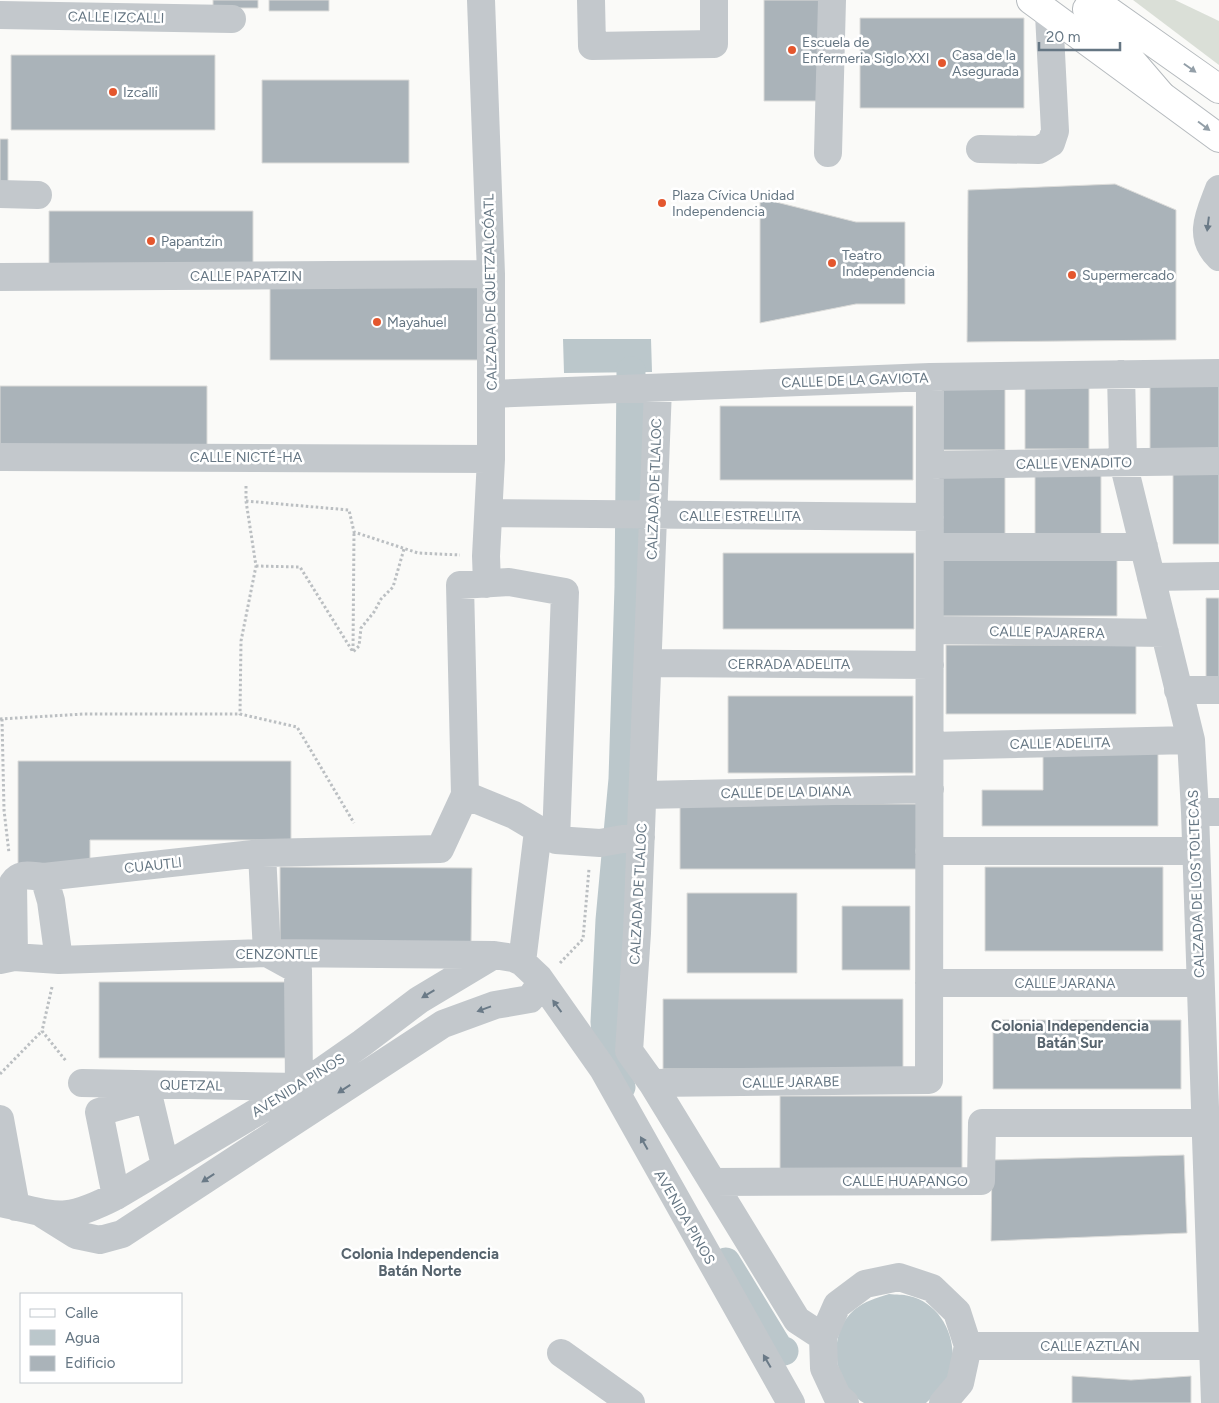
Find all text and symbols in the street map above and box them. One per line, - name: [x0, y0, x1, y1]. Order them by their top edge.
- street label: CALLE IZCALLI: [68, 8, 164, 27]
- scale bar: [1039, 20, 1120, 52]
- text: 20 m: [1046, 28, 1080, 46]
- place label: Escuela de Enfermeria Siglo XXI: [802, 34, 929, 67]
- marker: Escuela de Enfermeria Siglo XXI: [786, 44, 798, 56]
- place label: Casa de la Asegurada: [952, 47, 1019, 80]
- marker: Casa de la Asegurada: [936, 57, 948, 69]
- one-way arrow: [1183, 63, 1197, 73]
- place label: Izcalli: [123, 84, 158, 101]
- marker: Izcalli: [107, 86, 119, 98]
- one-way arrow: [1197, 121, 1210, 132]
- place label: Plaza Cívica Unidad Independencia: [672, 187, 794, 220]
- street label: CALZADA DE QUETZALCÓATL: [480, 193, 501, 391]
- marker: Plaza Cívica Unidad Independencia: [656, 197, 668, 209]
- one-way arrow: [1204, 216, 1212, 232]
- place label: Papantzin: [161, 233, 223, 250]
- marker: Papantzin: [145, 235, 157, 247]
- place label: Teatro Independencia: [842, 247, 935, 280]
- marker: Teatro Independencia: [826, 257, 838, 269]
- place label: Supermercado: [1082, 267, 1174, 284]
- street label: CALLE PAPATZIN: [190, 268, 302, 285]
- marker: Supermercado: [1066, 269, 1078, 281]
- place label: Mayahuel: [387, 314, 447, 331]
- marker: Mayahuel: [371, 316, 383, 328]
- street label: CALLE DE LA GAVIOTA: [781, 369, 929, 392]
- street label: CALZADA DE TLALOC: [644, 418, 665, 560]
- street label: CALLE NICTÉ-HA: [190, 449, 303, 466]
- street label: CALLE VENADITO: [1016, 454, 1132, 473]
- street label: CALLE ESTRELLITA: [679, 508, 802, 525]
- street label: CALLE PAJARERA: [989, 623, 1105, 642]
- street label: CERRADA ADELITA: [728, 656, 851, 673]
- street label: CALLE ADELITA: [1010, 734, 1111, 753]
- street label: CALLE DE LA DIANA: [721, 783, 852, 802]
- street label: CALZADA DE LOS TOLTECAS: [1185, 790, 1208, 978]
- street label: CALZADA DE TLALOC: [626, 823, 651, 965]
- street label: CUAUTLI: [123, 854, 183, 877]
- street label: CENZONTLE: [235, 946, 319, 963]
- street label: CALLE JARANA: [1014, 975, 1116, 992]
- one-way arrow: [422, 990, 435, 999]
- one-way arrow: [552, 999, 562, 1013]
- one-way arrow: [476, 1005, 491, 1013]
- district label: Colonia Independencia Batán Sur: [991, 1017, 1149, 1052]
- street label: AVENIDA PINOS: [249, 1050, 348, 1121]
- street label: CALLE JARABE: [742, 1073, 840, 1092]
- street label: QUETZAL: [160, 1076, 223, 1095]
- one-way arrow: [337, 1084, 350, 1094]
- one-way arrow: [639, 1137, 648, 1150]
- street label: AVENIDA PINOS: [651, 1167, 718, 1268]
- one-way arrow: [201, 1173, 214, 1183]
- street label: CALLE HUAPANGO: [842, 1173, 968, 1190]
- district label: Colonia Independencia Batán Norte: [341, 1245, 499, 1280]
- legend: [20, 1293, 182, 1383]
- text: Calle: [65, 1304, 98, 1322]
- text: Agua: [65, 1329, 100, 1347]
- street label: CALLE AZTLÁN: [1040, 1338, 1140, 1355]
- text: Edificio: [65, 1354, 116, 1372]
- one-way arrow: [763, 1354, 772, 1367]

